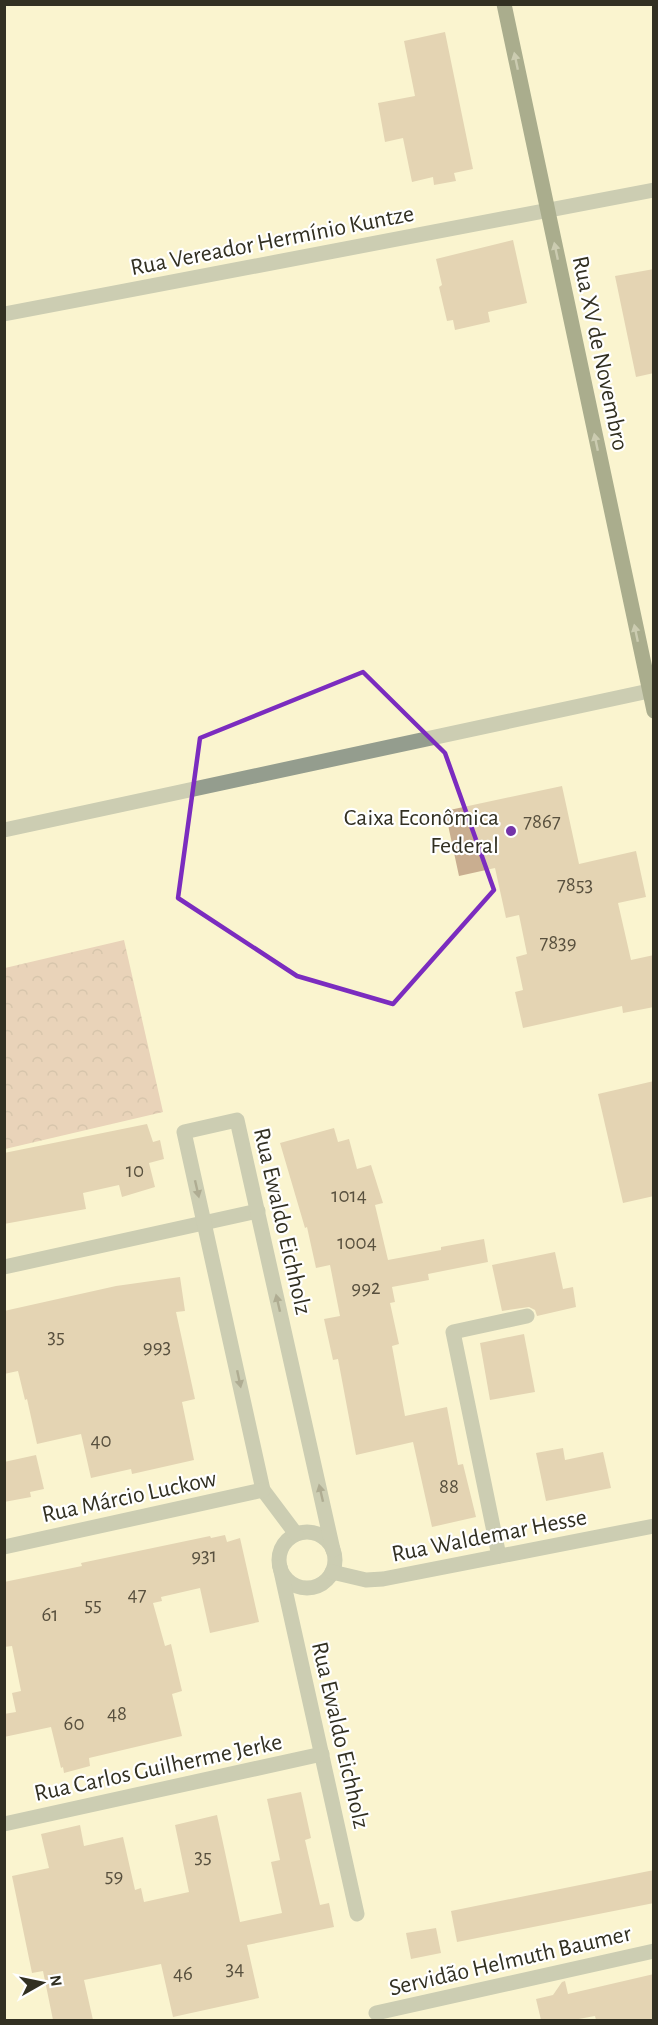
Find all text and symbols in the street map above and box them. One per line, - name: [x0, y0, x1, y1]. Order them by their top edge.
- one-way arrow: [510, 51, 520, 70]
- street label: Rua Vereador Hermínio Kuntze: [128, 202, 416, 280]
- one-way arrow: [551, 242, 560, 261]
- street label: Rua XV de Novembro: [568, 254, 632, 453]
- one-way arrow: [591, 433, 600, 452]
- one-way arrow: [631, 624, 641, 642]
- place label: Caixa Econômica Federal: [344, 806, 499, 858]
- house number: 7867: [523, 811, 561, 832]
- marker: Caixa Econômica Federal: [504, 824, 518, 838]
- house number: 7853: [557, 874, 593, 895]
- house number: 7839: [539, 932, 577, 953]
- street label: Rua Ewaldo Eichholz: [249, 1125, 315, 1317]
- house number: 10: [126, 1160, 144, 1181]
- one-way arrow: [192, 1180, 202, 1198]
- house number: 1014: [331, 1185, 367, 1206]
- house number: 1004: [337, 1232, 377, 1253]
- house number: 992: [351, 1277, 381, 1298]
- one-way arrow: [273, 1293, 282, 1312]
- house number: 35: [47, 1326, 65, 1347]
- house number: 993: [143, 1336, 171, 1357]
- one-way arrow: [235, 1370, 244, 1389]
- house number: 40: [90, 1430, 112, 1451]
- street label: Rua Márcio Luckow: [40, 1467, 219, 1527]
- house number: 88: [439, 1476, 459, 1497]
- one-way arrow: [315, 1484, 325, 1502]
- street label: Rua Waldemar Hesse: [390, 1505, 589, 1567]
- house number: 931: [191, 1545, 217, 1566]
- house number: 47: [128, 1584, 147, 1605]
- house number: 55: [84, 1594, 102, 1615]
- house number: 61: [41, 1604, 59, 1625]
- street label: Rua Ewaldo Eichholz: [307, 1639, 373, 1831]
- house number: 48: [107, 1703, 127, 1724]
- house number: 60: [64, 1713, 84, 1734]
- street label: Rua Carlos Guilherme Jerke: [32, 1730, 284, 1806]
- house number: 35: [194, 1846, 212, 1867]
- house number: 59: [105, 1865, 123, 1886]
- street label: Servidão Helmuth Baumer: [387, 1921, 634, 2001]
- north arrow: [12, 1953, 72, 2013]
- house number: 34: [226, 1958, 244, 1979]
- house number: 46: [173, 1963, 193, 1984]
- text: N: [47, 1974, 65, 1988]

